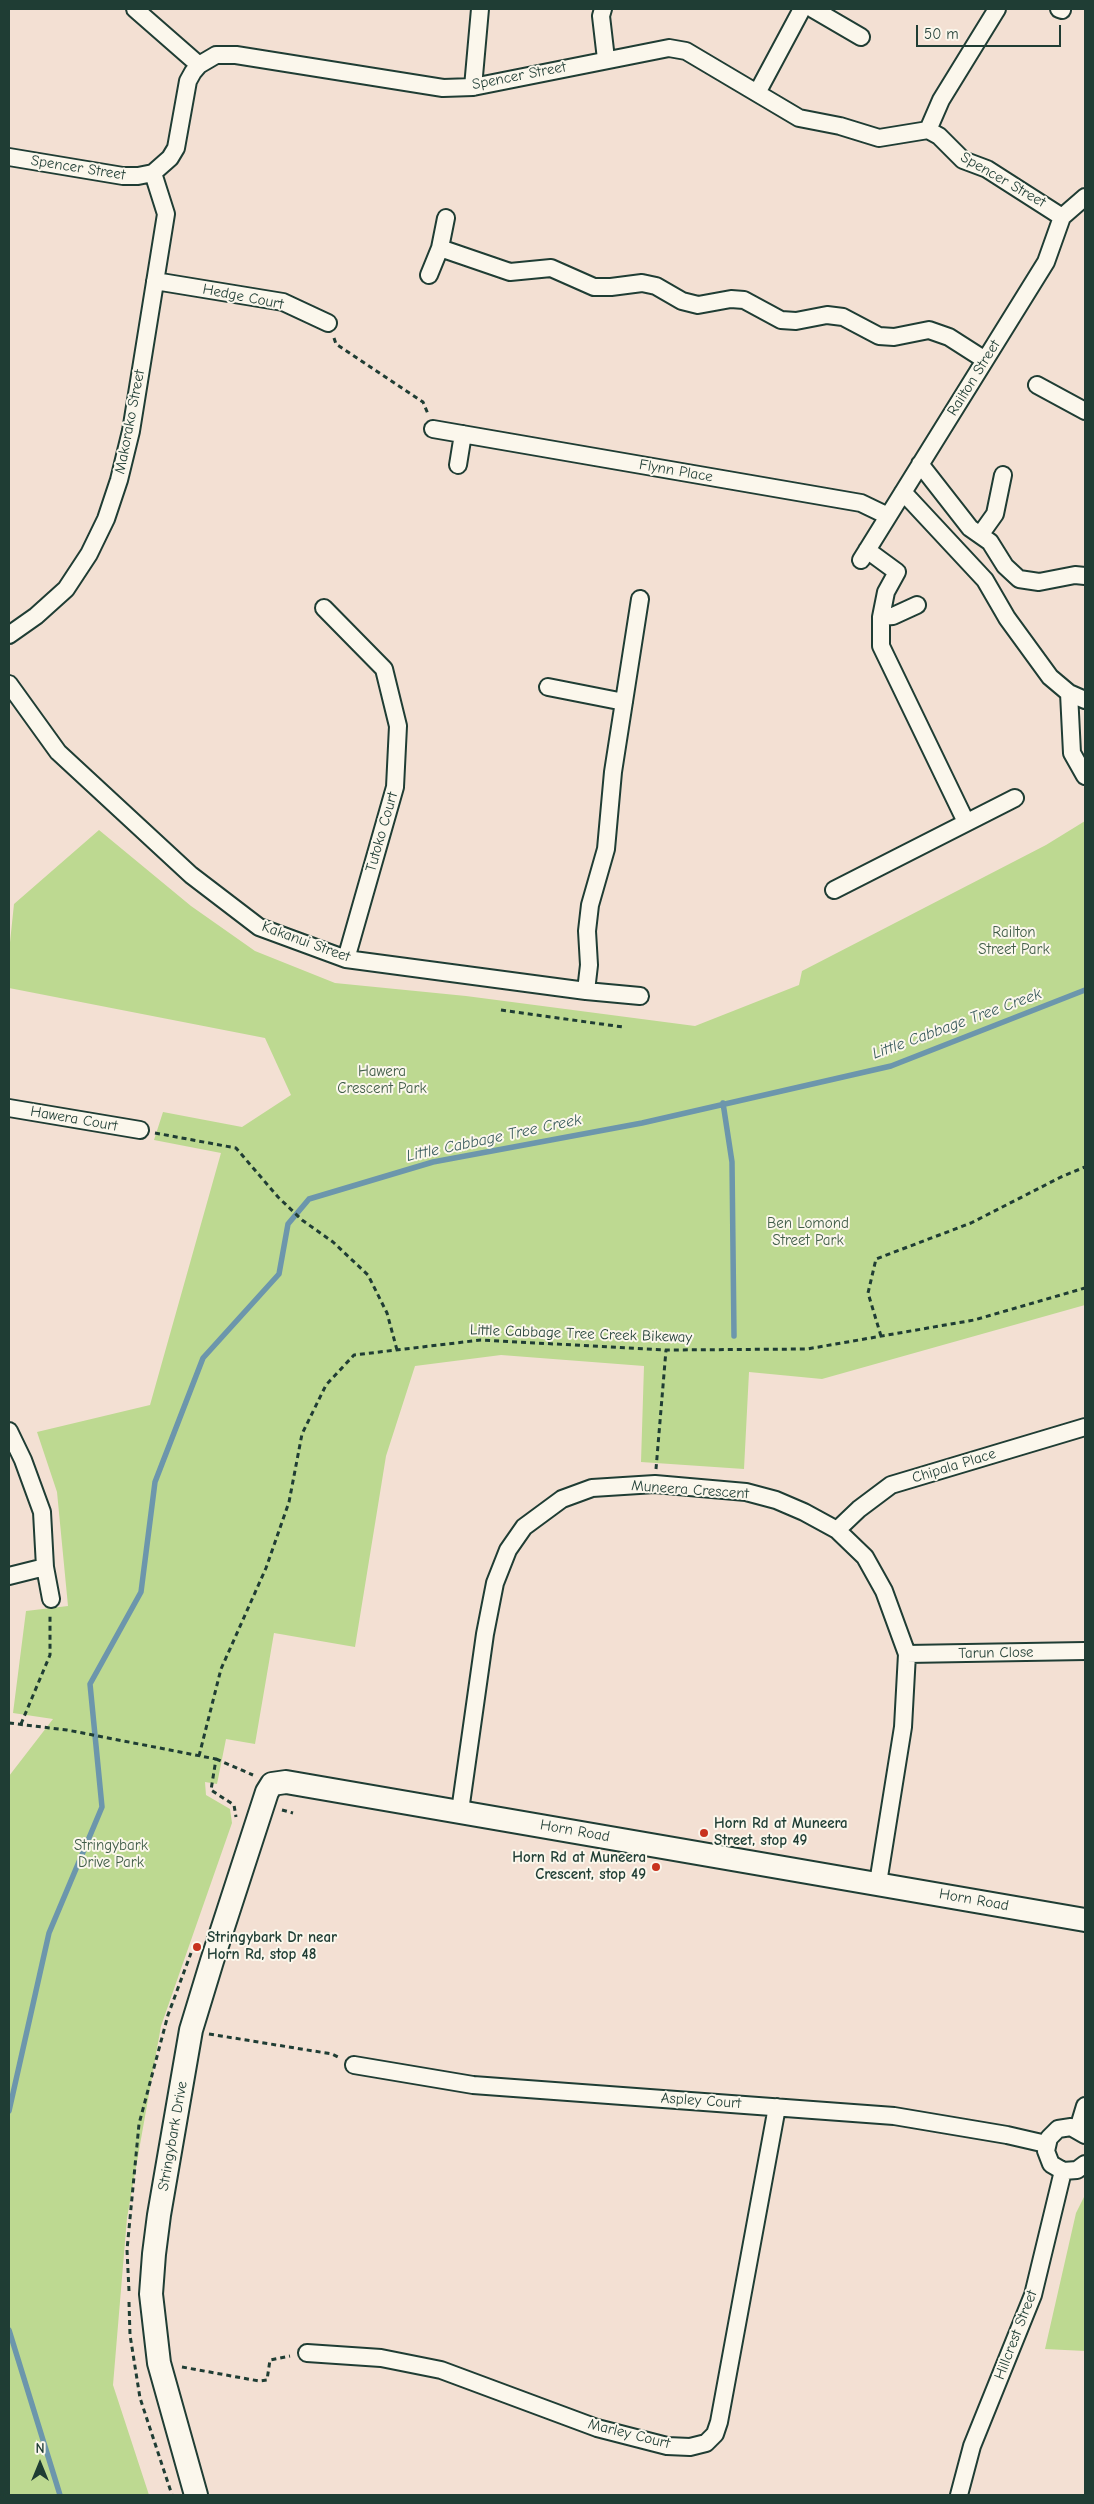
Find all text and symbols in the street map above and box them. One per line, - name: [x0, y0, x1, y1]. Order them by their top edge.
- scale bar: [919, 15, 1064, 47]
- text: 50 m: [924, 25, 959, 43]
- street label: Spencer Street: [470, 58, 568, 94]
- street label: Spencer Street: [957, 148, 1049, 212]
- street label: Spencer Street: [30, 152, 126, 184]
- street label: Hedge Court: [201, 280, 285, 314]
- street label: Railton Street: [944, 337, 1004, 419]
- street label: Makorako Street: [111, 368, 149, 476]
- street label: Flynn Place: [638, 456, 714, 486]
- street label: Tutoko Court: [362, 790, 402, 874]
- street label: Kakanui Street: [259, 918, 353, 966]
- park label: Railton Street Park: [978, 924, 1050, 959]
- water label: Little Cabbage Tree Creek: [870, 984, 1044, 1064]
- park label: Hawera Crescent Park: [337, 1063, 427, 1098]
- street label: Hawera Court: [29, 1102, 119, 1136]
- water label: Little Cabbage Tree Creek: [405, 1110, 583, 1166]
- park label: Ben Lomond Street Park: [767, 1215, 849, 1250]
- street label: Little Cabbage Tree Creek Bikeway: [469, 1321, 693, 1347]
- street label: Chipala Place: [910, 1445, 998, 1487]
- street label: Muneera Crescent: [631, 1477, 749, 1503]
- street label: Tarun Close: [958, 1643, 1034, 1663]
- place label: Horn Rd at Muneera Street, stop 49: [714, 1815, 848, 1850]
- street label: Horn Road: [539, 1816, 611, 1846]
- marker: Horn Rd at Muneera Street, stop 49: [698, 1827, 710, 1839]
- park label: Stringybark Drive Park: [74, 1837, 148, 1872]
- place label: Horn Rd at Muneera Crescent, stop 49: [512, 1849, 646, 1884]
- marker: Horn Rd at Muneera Crescent, stop 49: [650, 1861, 662, 1873]
- street label: Horn Road: [938, 1885, 1010, 1915]
- place label: Stringybark Dr near Horn Rd, stop 48: [207, 1929, 337, 1964]
- marker: Stringybark Dr near Horn Rd, stop 48: [191, 1941, 203, 1953]
- street label: Stringybark Drive: [154, 2080, 192, 2192]
- street label: Aspley Court: [660, 2089, 742, 2113]
- street label: Hillcrest Street: [991, 2288, 1041, 2382]
- street label: Marley Court: [586, 2415, 672, 2453]
- north arrow: [15, 2439, 65, 2489]
- text: N: [35, 2440, 45, 2457]

